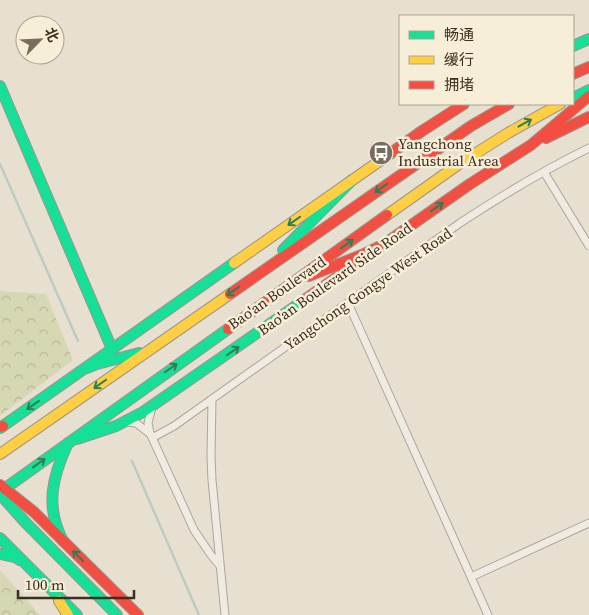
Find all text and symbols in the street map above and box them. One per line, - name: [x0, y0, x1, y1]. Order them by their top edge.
- north arrow: [15, 15, 65, 65]
- legend: [399, 15, 574, 105]
- text: 北: [40, 24, 64, 45]
- text: 畅通: [444, 24, 474, 45]
- text: 缓行: [444, 49, 474, 70]
- text: 拥堵: [444, 74, 474, 95]
- one-way arrow: [517, 118, 532, 128]
- place label: Yangchong Industrial Area: [398, 133, 499, 171]
- bus stop icon: Yangchong Industrial Area: [368, 140, 394, 166]
- one-way arrow: [374, 183, 388, 193]
- one-way arrow: [430, 202, 444, 212]
- one-way arrow: [287, 216, 301, 226]
- street label: Bao'an Boulevard Side Road: [254, 219, 416, 339]
- street label: Yangchong Gongye West Road: [279, 222, 456, 355]
- one-way arrow: [340, 239, 354, 249]
- street label: Bao'an Boulevard: [225, 253, 329, 333]
- one-way arrow: [226, 286, 240, 296]
- one-way arrow: [226, 346, 240, 356]
- one-way arrow: [164, 363, 178, 373]
- one-way arrow: [93, 379, 107, 389]
- one-way arrow: [26, 400, 40, 410]
- one-way arrow: [32, 458, 46, 468]
- one-way arrow: [72, 550, 85, 562]
- scale bar: [18, 568, 134, 600]
- text: 100 m: [25, 574, 65, 595]

